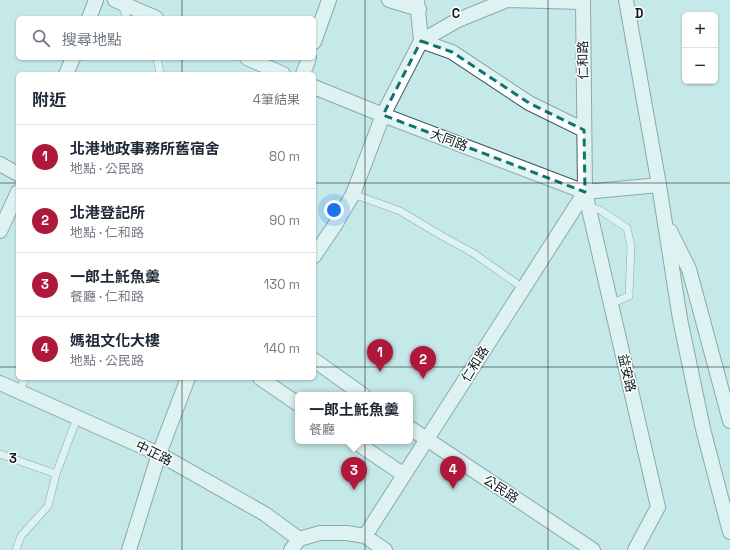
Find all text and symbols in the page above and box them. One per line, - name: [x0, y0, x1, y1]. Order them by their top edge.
- text: C: [452, 5, 460, 22]
- text: D: [635, 5, 644, 22]
- map controls: [682, 12, 718, 84]
- button: +: [682, 12, 718, 48]
- search box: [16, 16, 316, 60]
- icon: search: [30, 27, 52, 49]
- text: 搜尋地點: [62, 30, 122, 49]
- street label: 仁和路: [574, 40, 592, 80]
- button: −: [682, 48, 718, 84]
- text: 附近: [32, 89, 66, 111]
- text: 4筆結果: [253, 91, 300, 108]
- street label: 大同路: [428, 125, 470, 155]
- text: 北港地政事務所舊宿舍: [70, 139, 220, 158]
- text: 1: [42, 148, 48, 165]
- text: 80 m: [269, 148, 300, 165]
- text: 地點 · 公民路: [70, 160, 144, 177]
- your location: [324, 200, 344, 220]
- text: 北港登記所: [70, 203, 145, 222]
- text: 2: [41, 212, 49, 229]
- text: 90 m: [269, 212, 300, 229]
- text: 地點 · 仁和路: [70, 224, 144, 241]
- text: 一郎土魠魚羹: [70, 267, 160, 286]
- text: 3: [41, 276, 49, 293]
- text: 130 m: [264, 276, 300, 293]
- text: 餐廳 · 仁和路: [70, 288, 144, 305]
- text: 媽祖文化大樓: [70, 331, 160, 350]
- pin: 1: [367, 339, 393, 372]
- text: 4: [41, 340, 49, 357]
- text: 140 m: [264, 340, 300, 357]
- street label: 仁和路: [457, 343, 493, 385]
- pin: 2: [410, 346, 436, 379]
- text: 地點 · 公民路: [70, 352, 144, 369]
- street label: 益安路: [614, 352, 640, 394]
- popup: [295, 392, 413, 444]
- text: 一郎土魠魚羹: [309, 400, 399, 419]
- text: 餐廳: [309, 421, 335, 438]
- street label: 中正路: [133, 437, 175, 469]
- text: 3: [9, 450, 17, 467]
- pin: 4: [440, 456, 466, 489]
- pin: 3: [341, 457, 367, 490]
- street label: 公民路: [480, 471, 522, 507]

